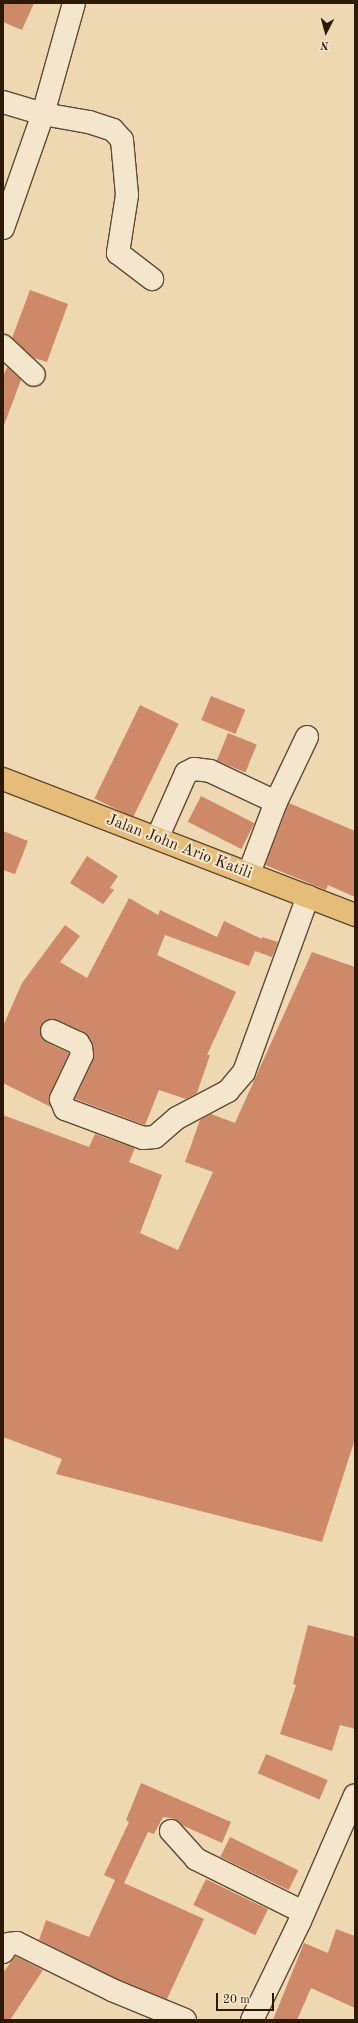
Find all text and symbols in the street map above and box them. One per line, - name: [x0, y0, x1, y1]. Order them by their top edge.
- north arrow: [306, 12, 346, 52]
- text: N: [320, 39, 329, 50]
- street label: Jalan John Ario Katili: [104, 810, 254, 884]
- scale bar: [218, 1985, 276, 2011]
- text: 20 m: [223, 1994, 250, 2006]

